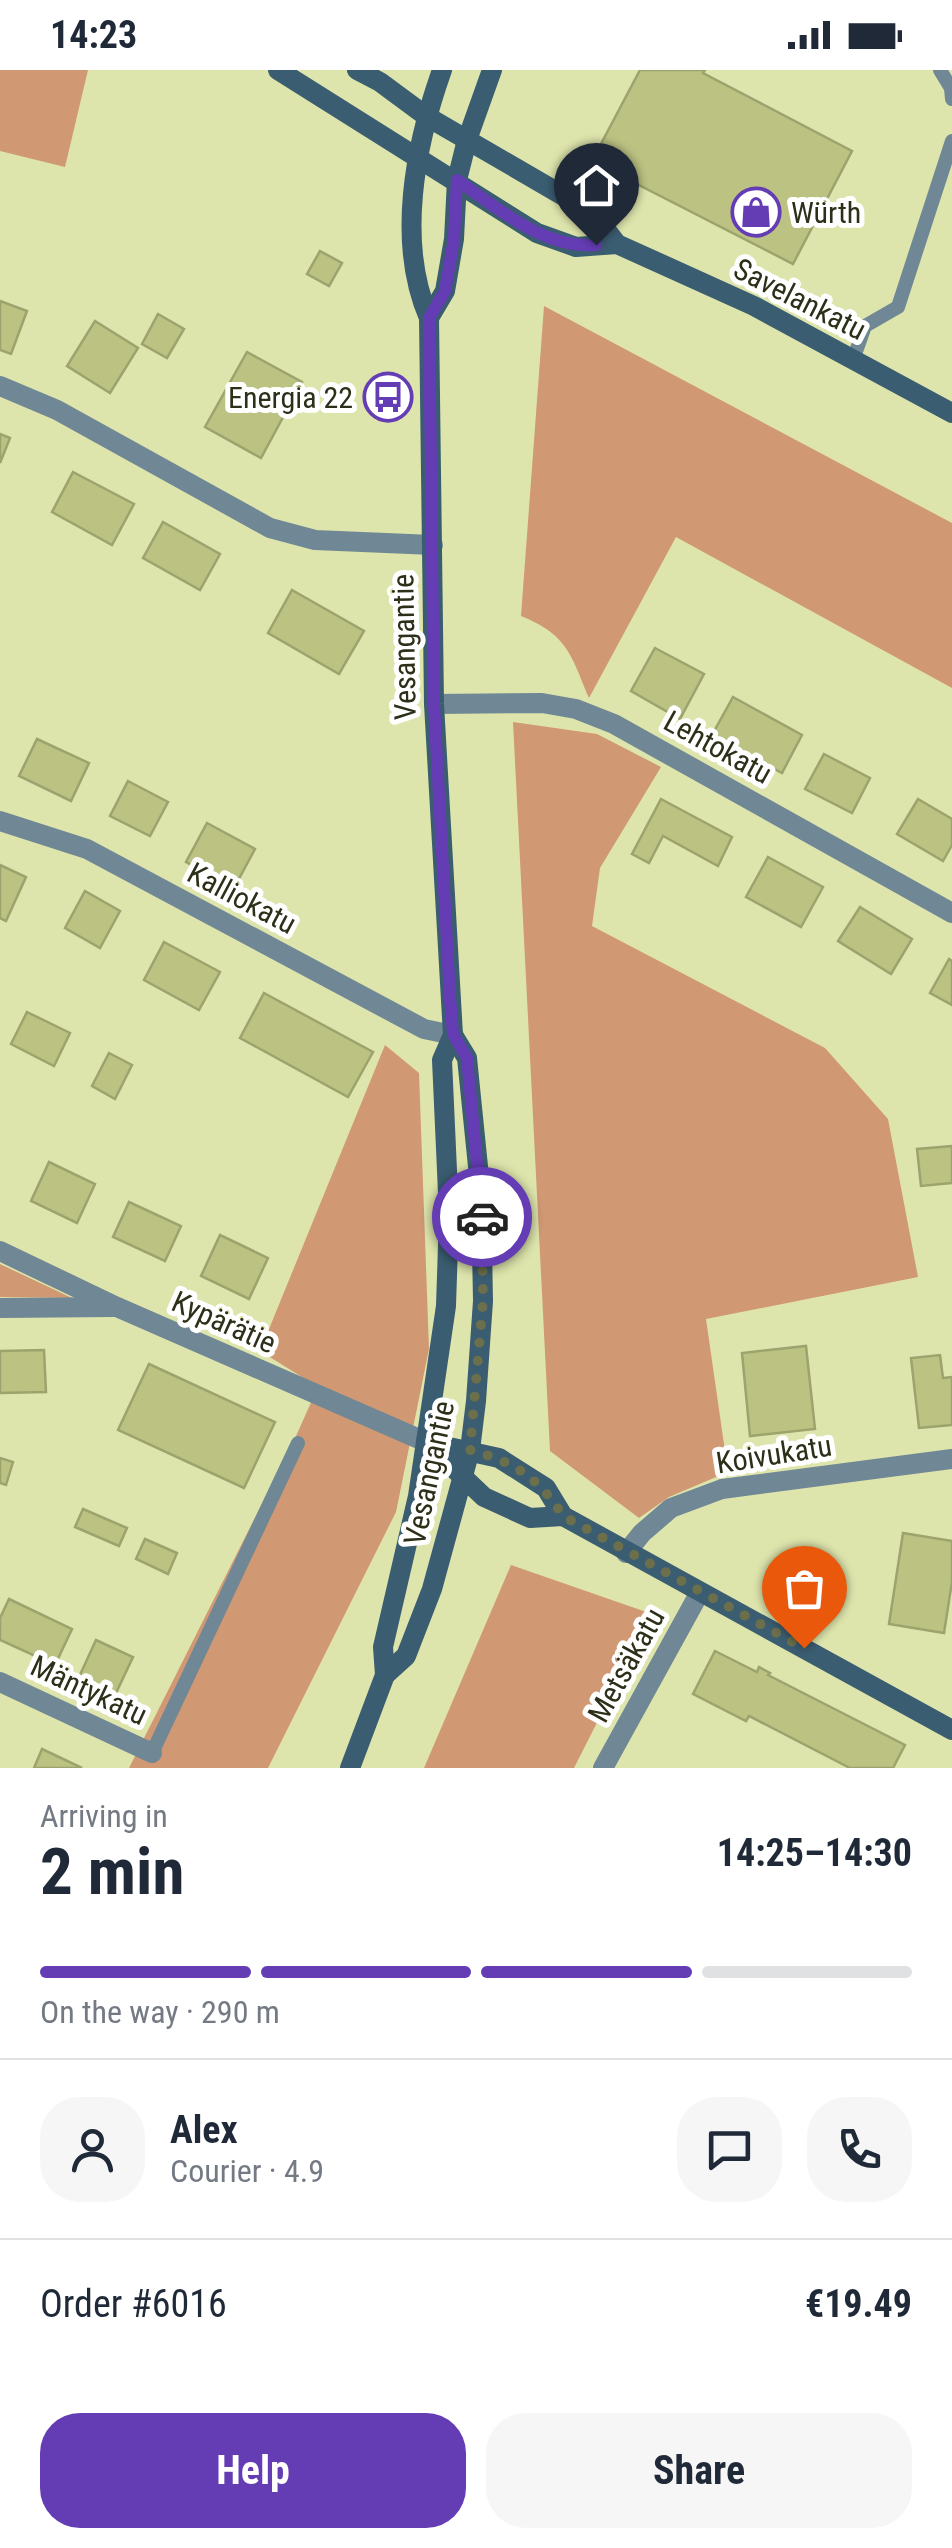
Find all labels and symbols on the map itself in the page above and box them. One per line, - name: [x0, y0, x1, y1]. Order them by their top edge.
- pin: [554, 143, 639, 246]
- shop icon: Würth: [730, 186, 782, 238]
- place label: Würth: [791, 195, 861, 230]
- street label: Savelankatu: [728, 251, 872, 347]
- bus stop icon: Energia 22: [362, 371, 414, 423]
- place label: Energia 22: [228, 380, 353, 415]
- street label: Vesangantie: [385, 574, 423, 720]
- street label: Lehtokatu: [658, 703, 778, 791]
- street label: Kalliokatu: [182, 855, 302, 941]
- courier: [432, 1167, 532, 1267]
- street label: Kypärätie: [167, 1284, 281, 1360]
- street label: Vesangantie: [397, 1398, 461, 1548]
- street label: Koivukatu: [714, 1428, 834, 1480]
- pin: [762, 1546, 847, 1649]
- street label: Metsäkatu: [580, 1602, 672, 1728]
- street label: Mäntykatu: [25, 1648, 153, 1732]

